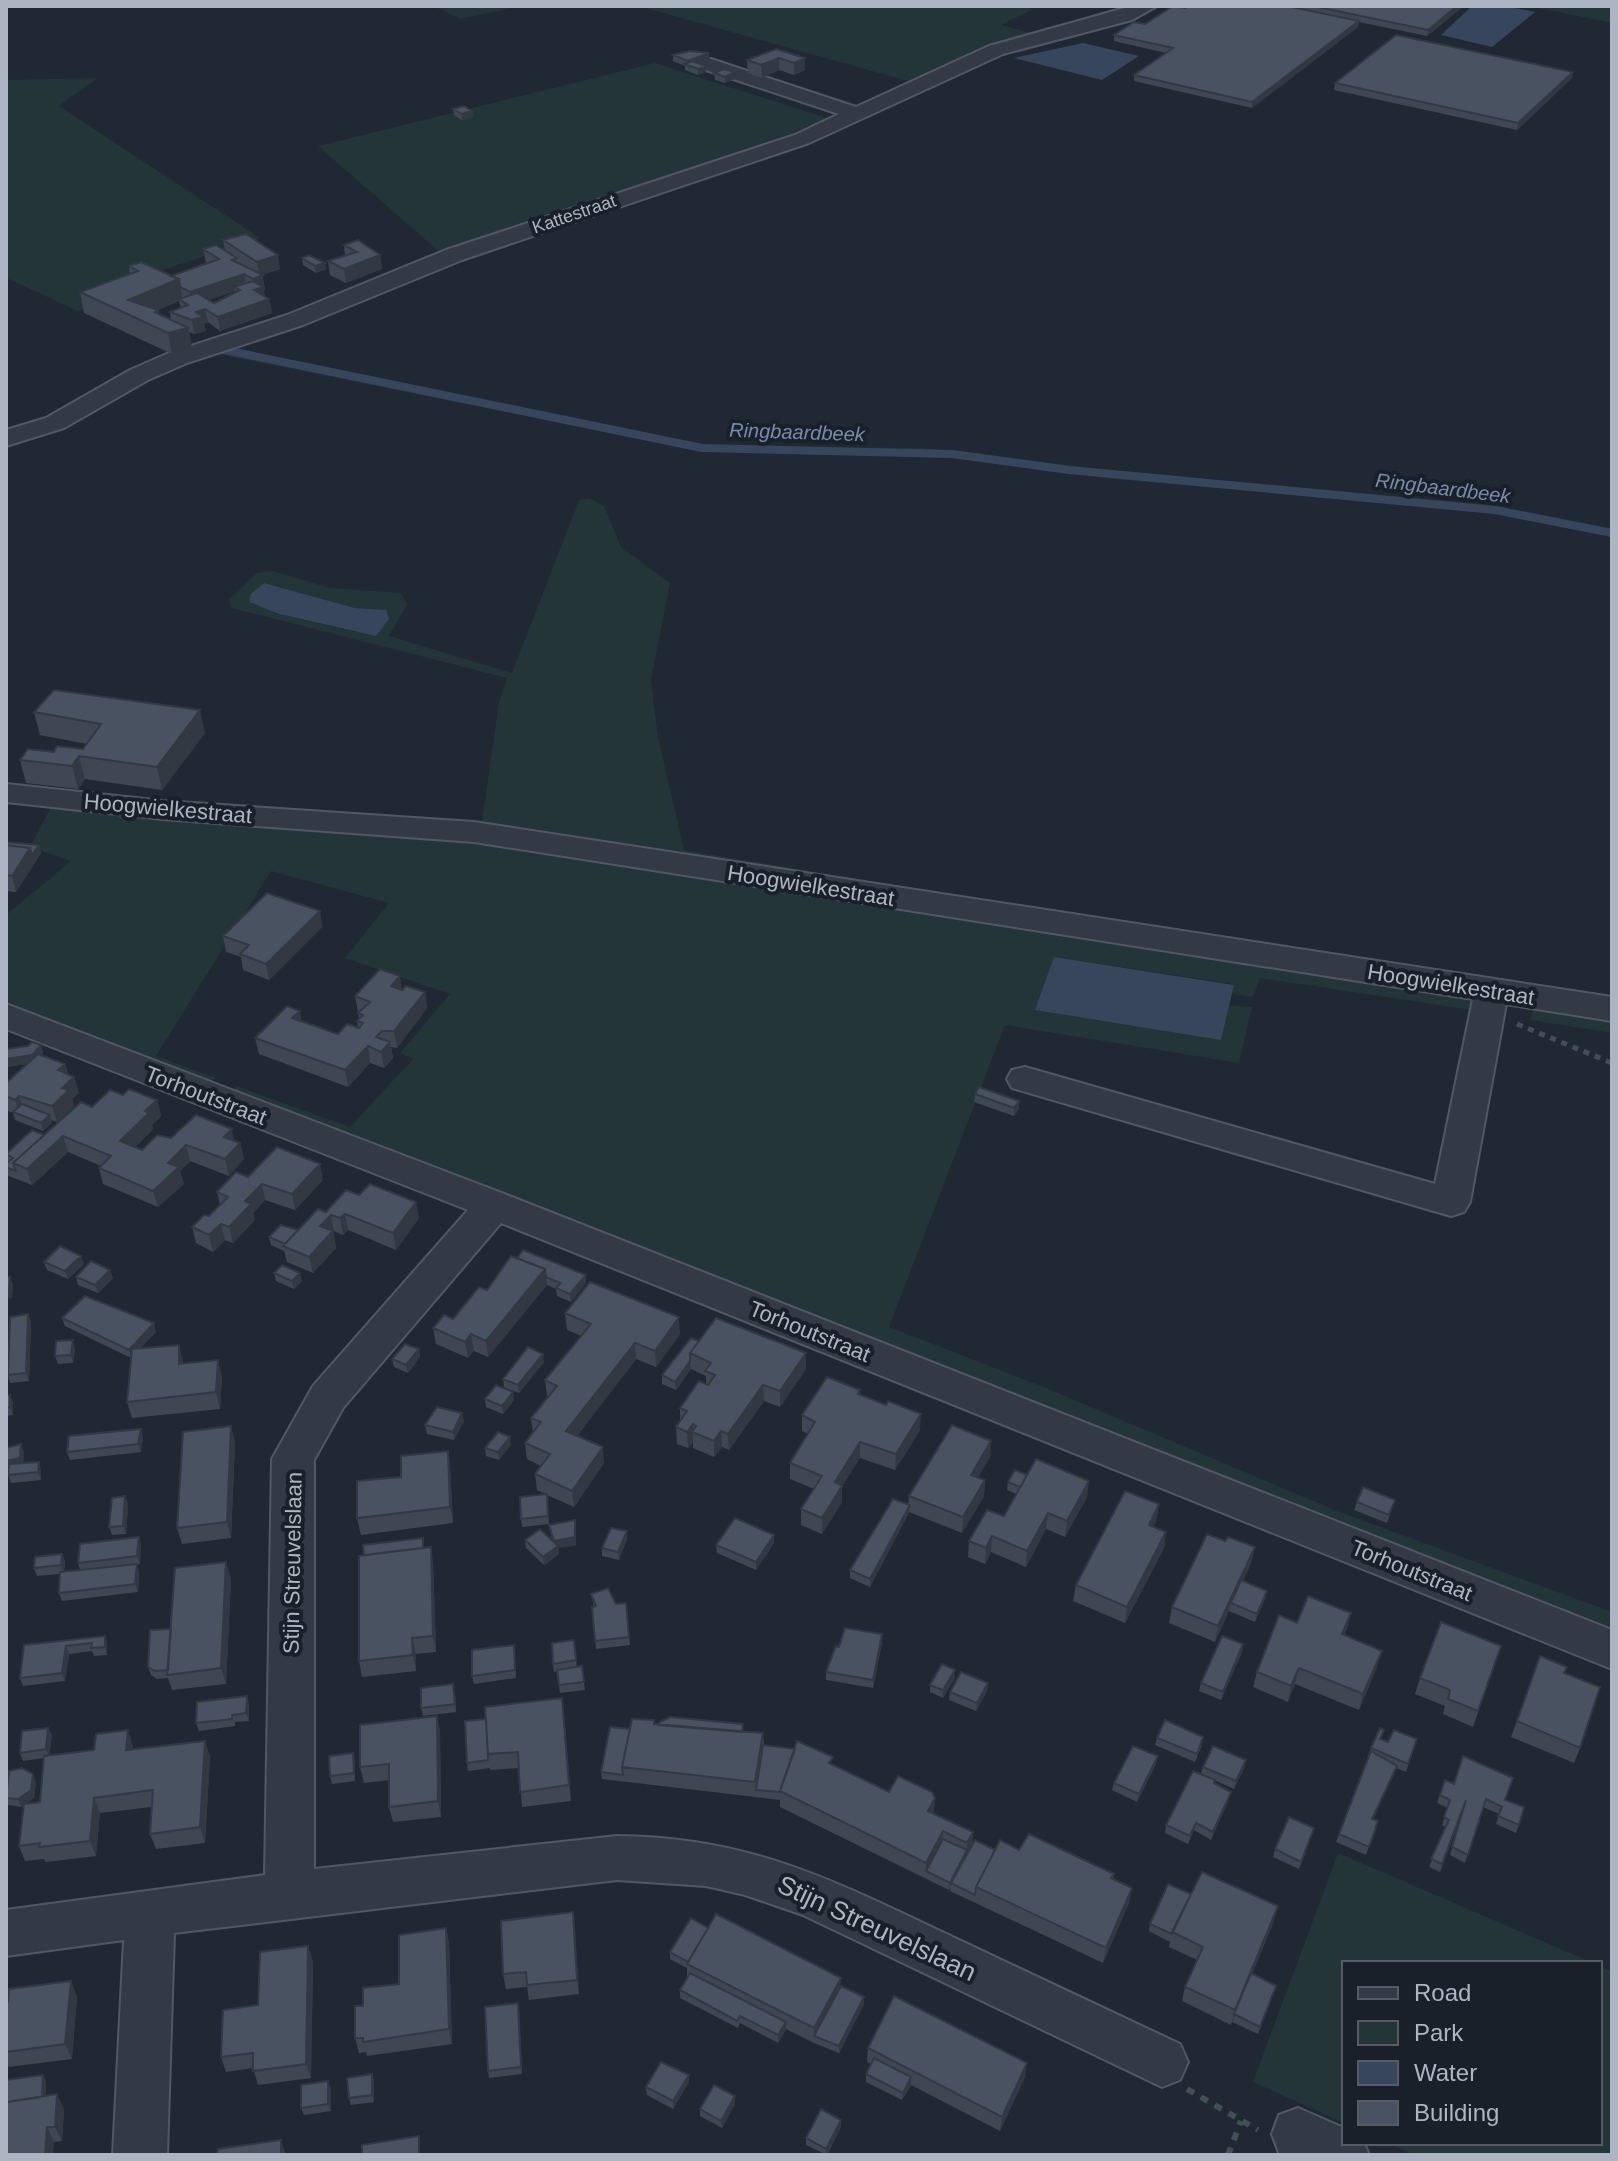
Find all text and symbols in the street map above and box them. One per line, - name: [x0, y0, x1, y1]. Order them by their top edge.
- street label: Kattestraat: [530, 190, 618, 238]
- water label: Ringbaardbeek: [729, 419, 866, 445]
- water label: Ringbaardbeek: [1374, 469, 1513, 507]
- street label: Hoogwielkestraat: [83, 789, 253, 828]
- street label: Hoogwielkestraat: [726, 860, 896, 911]
- street label: Hoogwielkestraat: [1366, 959, 1536, 1010]
- street label: Torhoutstraat: [141, 1061, 270, 1130]
- street label: Torhoutstraat: [746, 1296, 874, 1367]
- street label: Stijn Streuvelslaan: [278, 1472, 307, 1654]
- street label: Torhoutstraat: [1348, 1535, 1476, 1606]
- street label: Stijn Streuvelslaan: [773, 1869, 981, 1987]
- legend: [1342, 1961, 1602, 2145]
- text: Road: [1414, 1979, 1471, 2006]
- text: Park: [1414, 2019, 1464, 2046]
- text: Water: [1414, 2059, 1477, 2086]
- text: Building: [1414, 2099, 1499, 2126]

